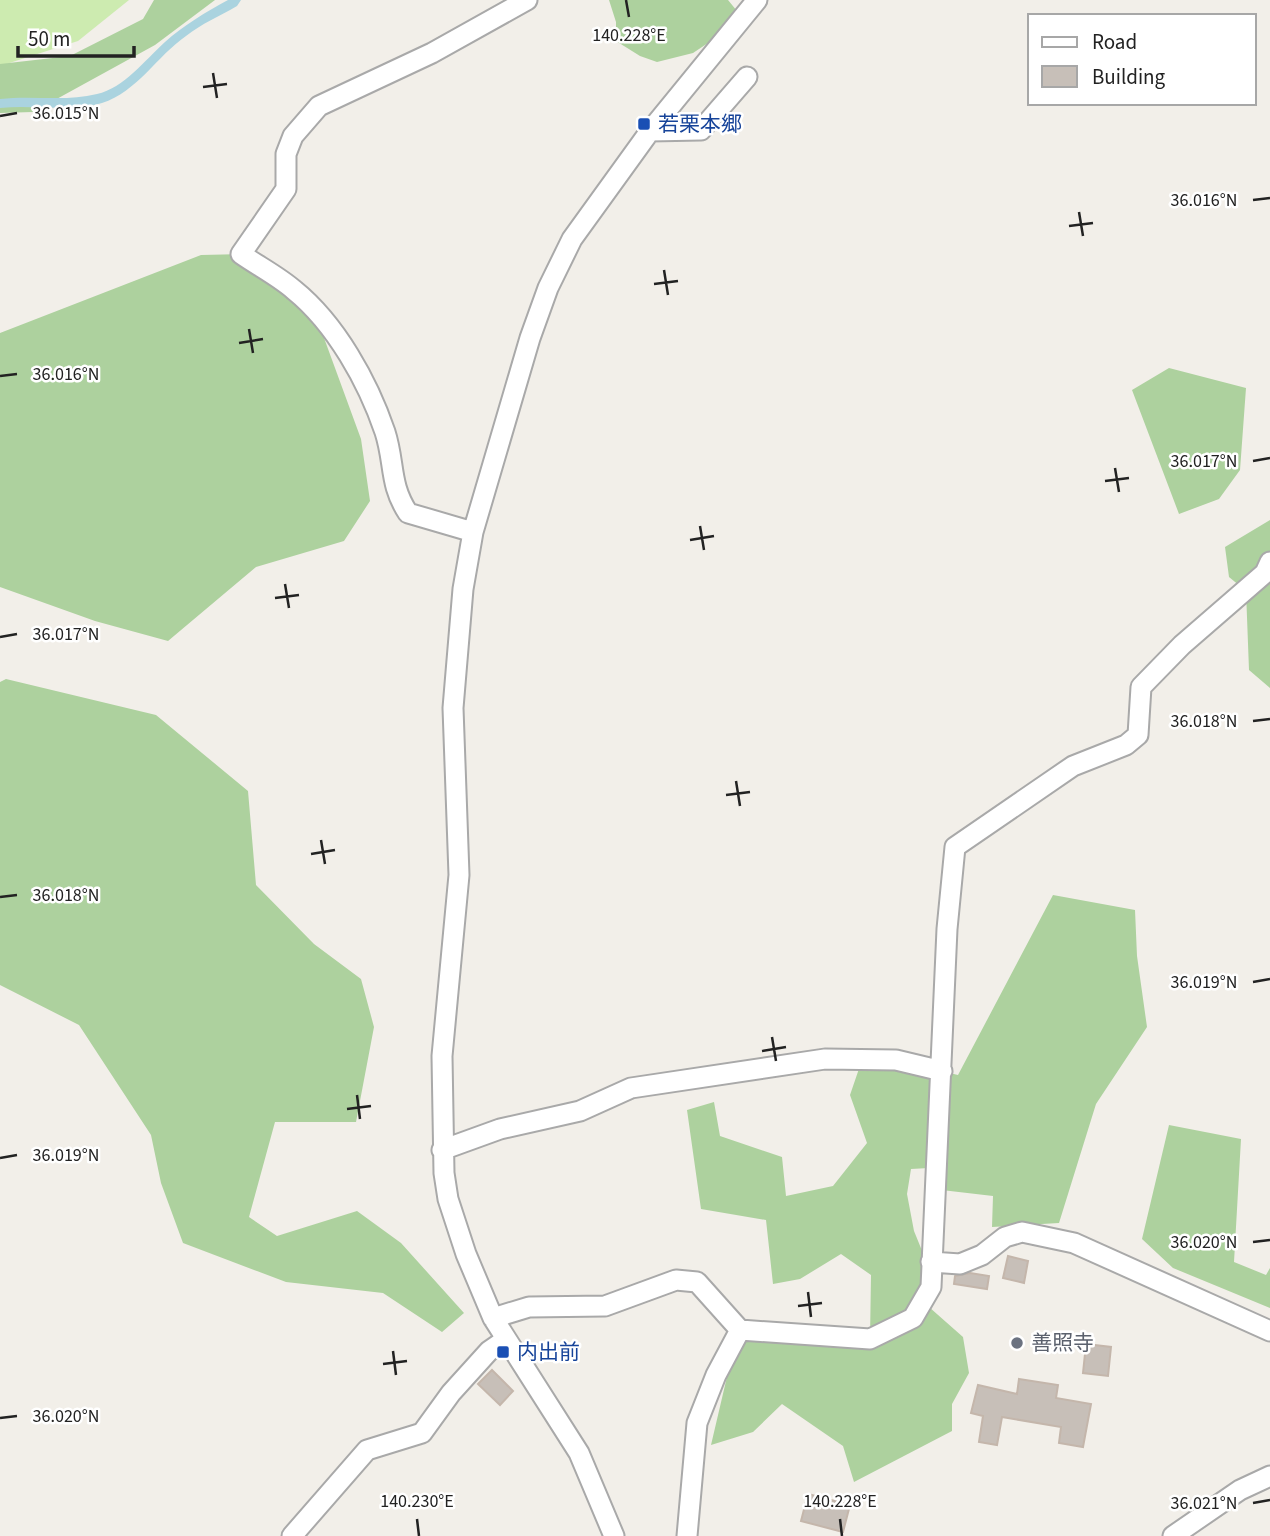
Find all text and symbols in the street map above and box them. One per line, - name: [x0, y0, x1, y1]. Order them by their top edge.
- scale bar: [18, 14, 133, 58]
- legend: [1028, 14, 1256, 105]
- text: 140.228°E: [592, 23, 666, 48]
- text: 50 m: [28, 24, 70, 54]
- text: Road: [1092, 27, 1137, 57]
- text: Building: [1092, 62, 1166, 92]
- text: 36.015°N: [33, 101, 99, 126]
- place label: 若栗本郷: [658, 109, 742, 139]
- marker: 若栗本郷: [636, 116, 652, 132]
- text: 36.016°N: [1171, 188, 1237, 213]
- text: 36.016°N: [33, 362, 99, 387]
- text: 36.017°N: [1171, 449, 1237, 474]
- text: 36.017°N: [33, 622, 99, 647]
- text: 36.018°N: [1171, 709, 1237, 734]
- text: 36.018°N: [33, 883, 99, 908]
- text: 36.019°N: [1171, 970, 1237, 995]
- text: 36.019°N: [33, 1143, 99, 1168]
- text: 36.020°N: [1171, 1230, 1237, 1255]
- place label: 善照寺: [1031, 1328, 1094, 1358]
- marker: 善照寺: [1009, 1335, 1025, 1351]
- place label: 内出前: [517, 1337, 580, 1367]
- marker: 内出前: [495, 1344, 511, 1360]
- text: 36.020°N: [33, 1404, 99, 1429]
- text: 140.230°E: [380, 1489, 454, 1514]
- text: 140.228°E: [803, 1489, 877, 1514]
- text: 36.021°N: [1171, 1491, 1237, 1516]

